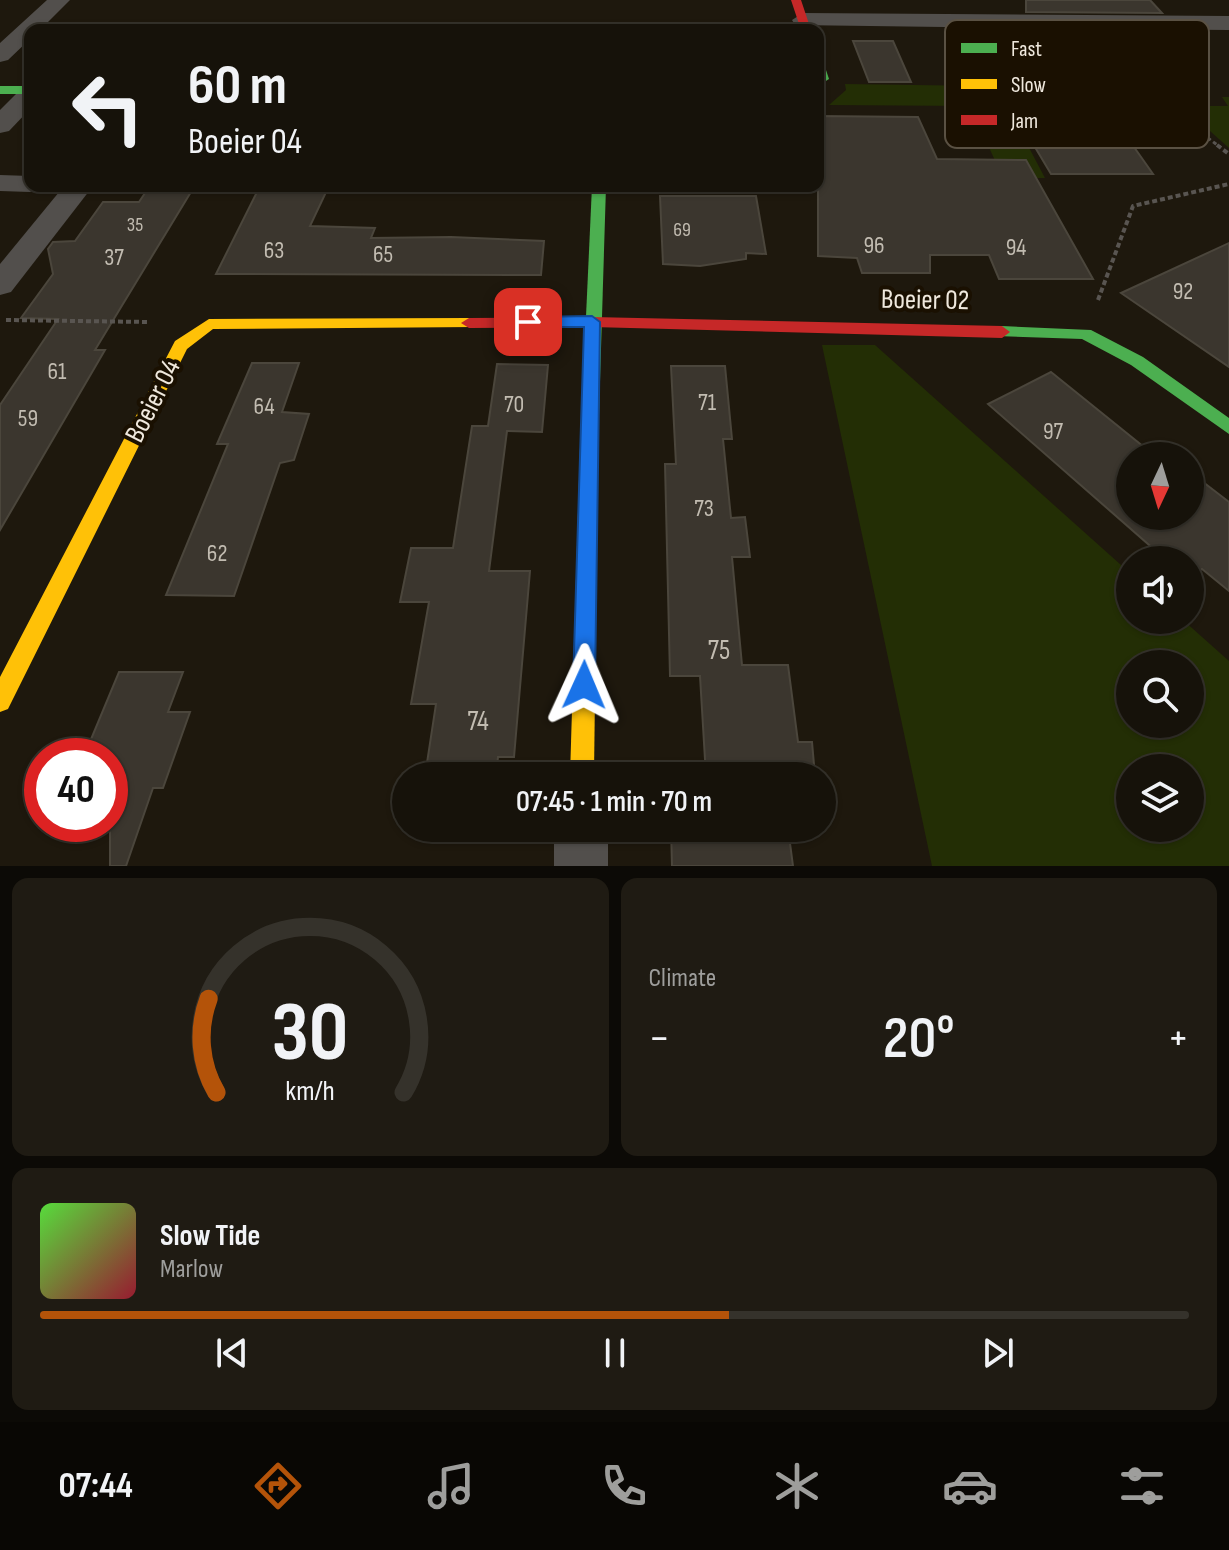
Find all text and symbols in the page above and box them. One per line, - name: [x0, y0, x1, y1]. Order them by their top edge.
- legend: [945, 20, 1209, 148]
- text: Fast: [1011, 36, 1042, 63]
- text: 60 m: [188, 53, 287, 120]
- icon: left: [56, 56, 160, 160]
- text: Slow: [1011, 72, 1046, 99]
- text: Jam: [1010, 108, 1038, 135]
- text: Boeier 04: [188, 121, 302, 164]
- house number: 35: [127, 213, 143, 237]
- house number: 69: [673, 218, 691, 242]
- house number: 96: [863, 231, 885, 260]
- house number: 94: [1006, 233, 1026, 262]
- house number: 63: [264, 236, 284, 265]
- house number: 65: [373, 240, 393, 269]
- house number: 37: [104, 243, 124, 272]
- house number: 92: [1173, 277, 1193, 306]
- street label: Boeier 02: [881, 283, 969, 317]
- pin: [494, 288, 562, 356]
- icon: arrive: [506, 300, 550, 344]
- street label: Boeier 04: [118, 354, 188, 448]
- house number: 61: [48, 357, 67, 386]
- house number: 71: [698, 388, 717, 417]
- house number: 70: [504, 390, 524, 419]
- house number: 64: [254, 392, 274, 421]
- house number: 59: [18, 404, 38, 433]
- house number: 97: [1043, 417, 1064, 446]
- north arrow: [1116, 442, 1204, 530]
- map controls: [1116, 442, 1204, 842]
- house number: 73: [694, 494, 714, 523]
- house number: 62: [207, 539, 227, 568]
- button: sound: [1116, 546, 1204, 634]
- house number: 75: [708, 634, 730, 667]
- position arrow: [542, 643, 626, 727]
- button: search: [1116, 650, 1204, 738]
- house number: 74: [467, 705, 489, 738]
- speed limit sign: 40: [24, 738, 128, 842]
- button: layers: [1116, 754, 1204, 842]
- text: 07:45 · 1 min · 70 m: [516, 784, 712, 820]
- text: Climate: [649, 963, 716, 994]
- text: 30: [272, 984, 349, 1084]
- text: 20°: [883, 1003, 955, 1075]
- text: −: [649, 1012, 670, 1065]
- text: +: [1167, 1012, 1189, 1065]
- text: km/h: [286, 1074, 335, 1109]
- text: Slow Tide: [160, 1218, 260, 1254]
- text: Marlow: [160, 1254, 223, 1285]
- icon: previous: [210, 1331, 254, 1375]
- icon: pause: [593, 1331, 637, 1375]
- icon: next: [976, 1331, 1020, 1375]
- icon: directions: [250, 1458, 306, 1514]
- icon: music: [423, 1458, 479, 1514]
- icon: phone: [596, 1458, 652, 1514]
- icon: climate: [769, 1458, 825, 1514]
- icon: car: [942, 1458, 998, 1514]
- icon: filters: [1114, 1458, 1170, 1514]
- text: 07:44: [58, 1465, 133, 1508]

